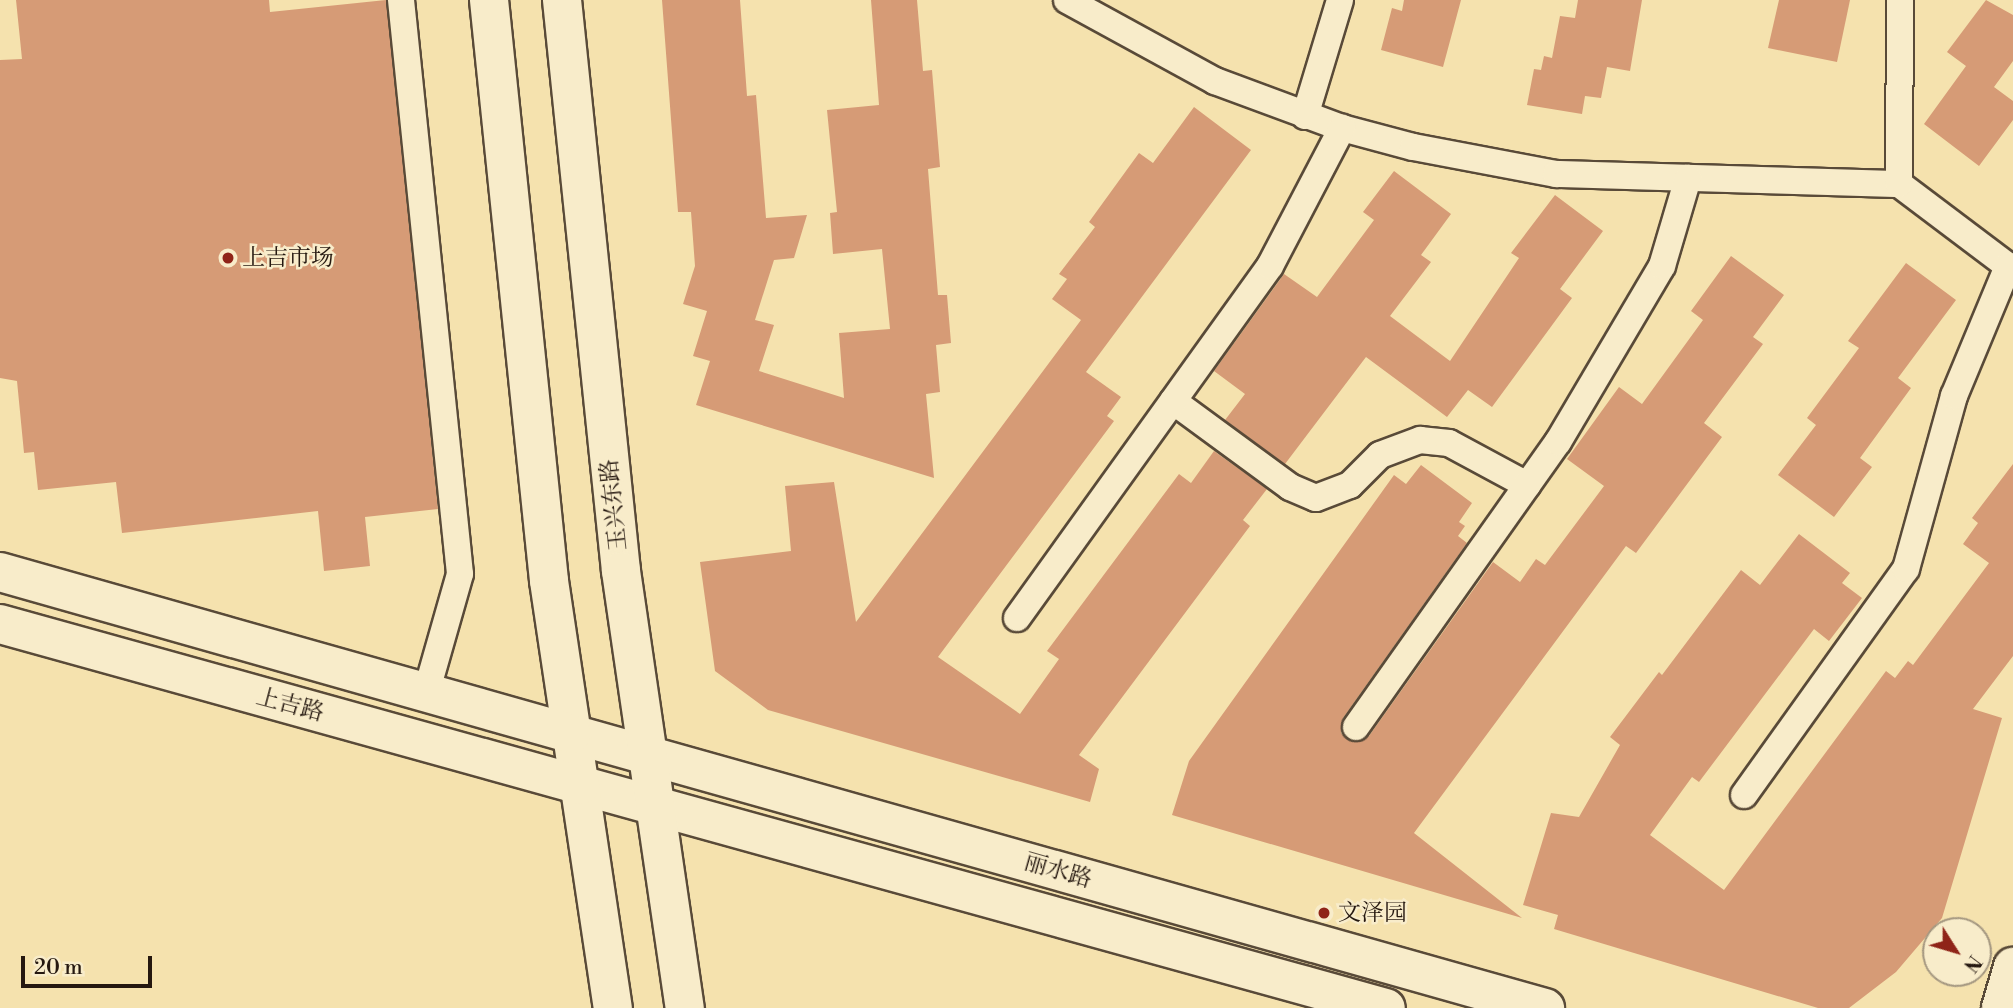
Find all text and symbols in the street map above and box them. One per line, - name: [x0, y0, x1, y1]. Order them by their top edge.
- place label: 上吉市场: [242, 244, 334, 272]
- marker: 上吉市场: [220, 250, 236, 266]
- street label: 玉兴东路: [595, 458, 633, 552]
- street label: 上吉路: [253, 683, 327, 727]
- street label: 丽水路: [1021, 848, 1095, 894]
- place label: 文泽园: [1338, 899, 1407, 927]
- marker: 文泽园: [1316, 905, 1332, 921]
- north arrow: [1922, 917, 1992, 987]
- scale bar: [24, 942, 156, 986]
- text: N: [1958, 950, 1986, 977]
- text: 20 m: [34, 955, 83, 981]

